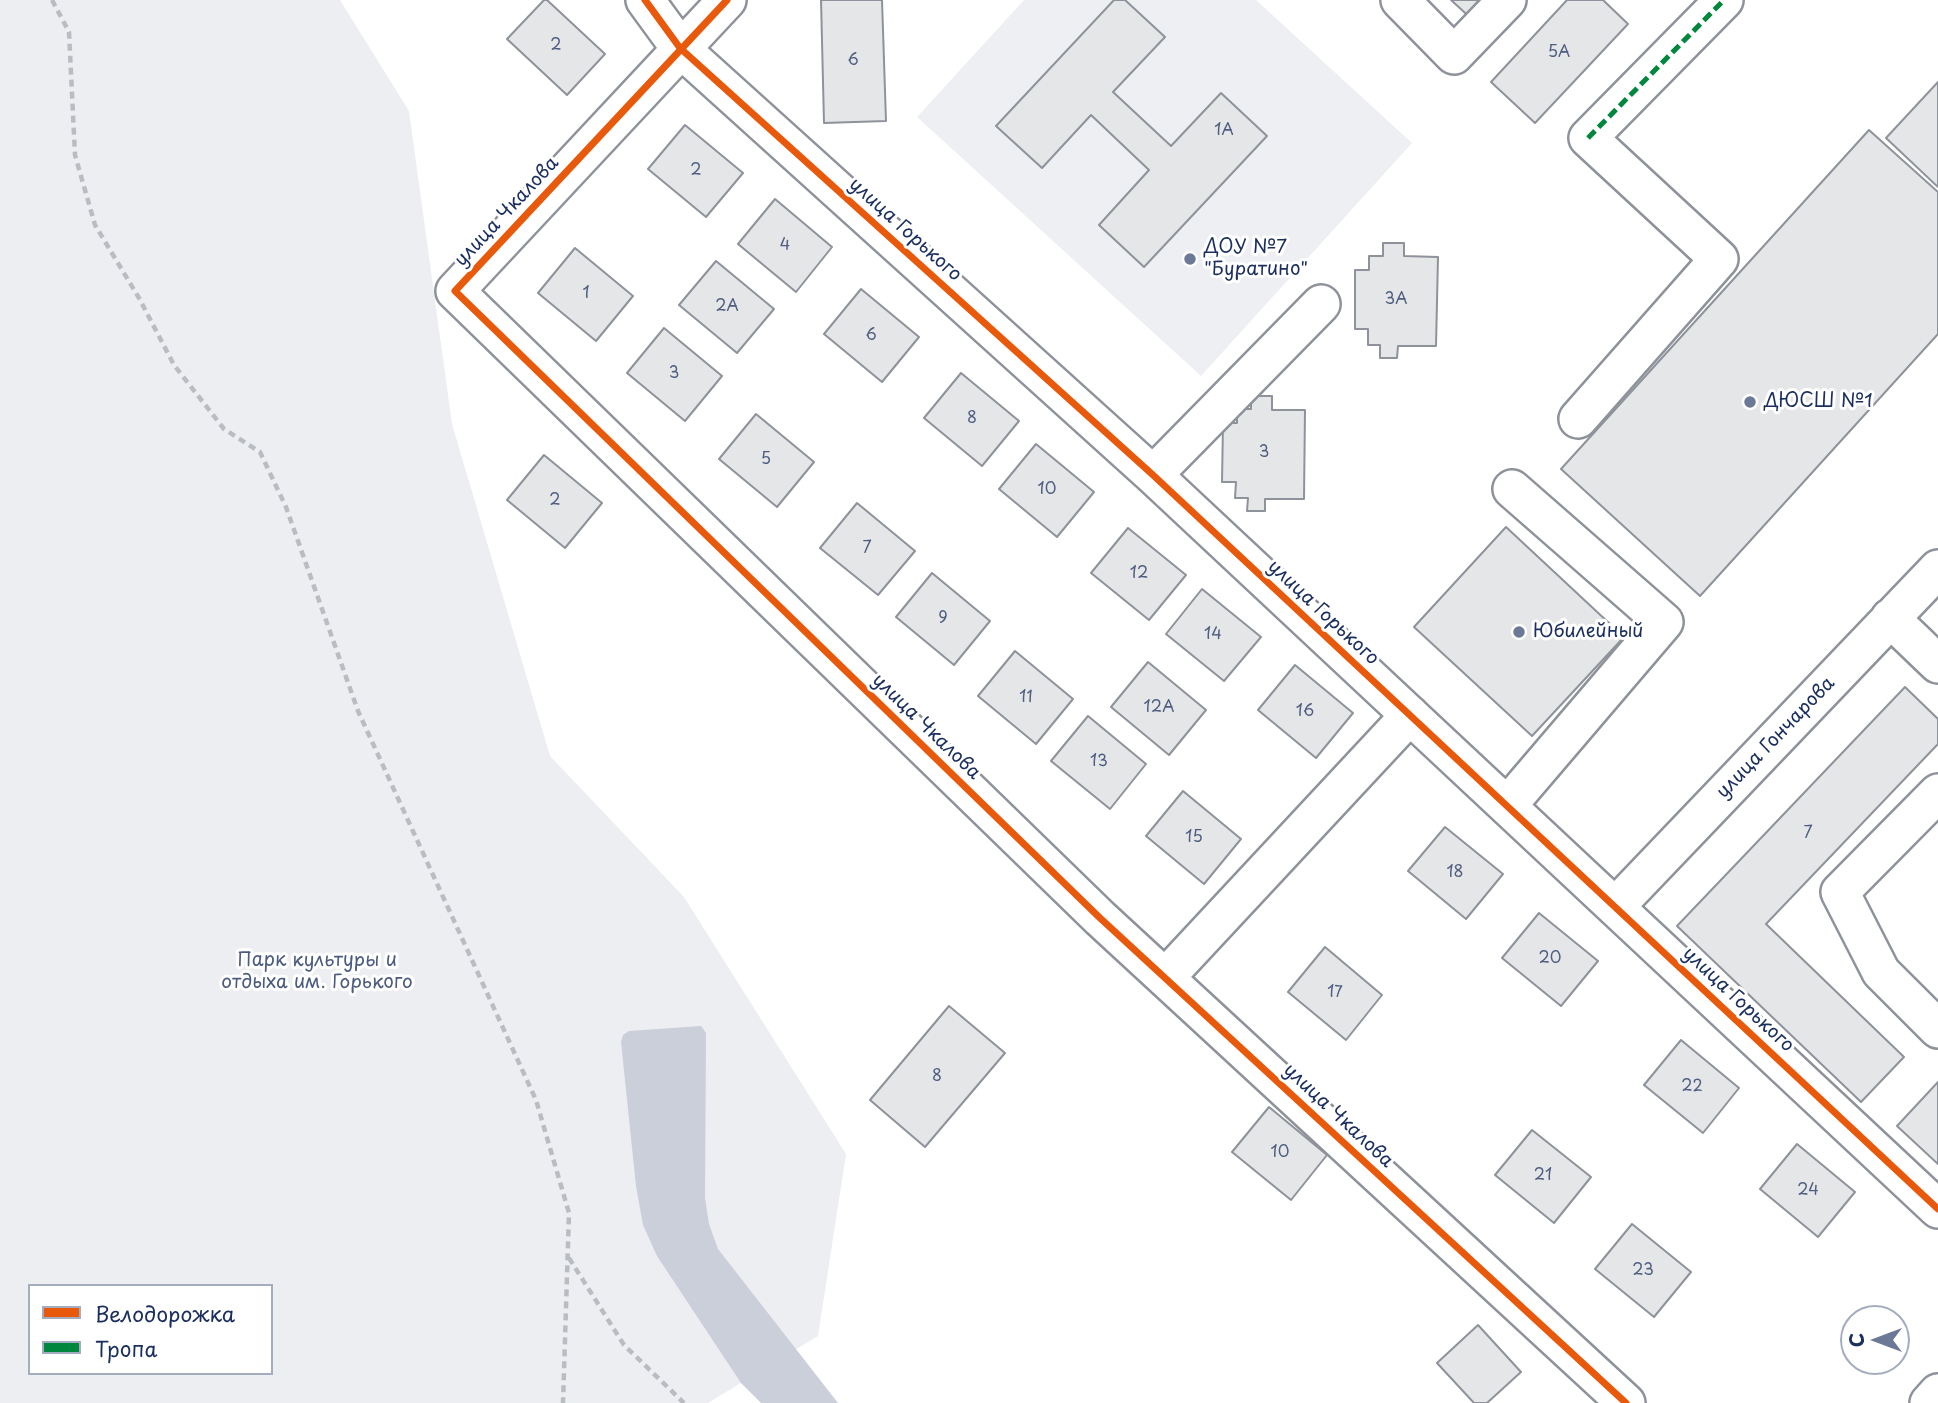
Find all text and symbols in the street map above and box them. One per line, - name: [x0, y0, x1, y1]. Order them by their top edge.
- house number: 2: [550, 36, 562, 56]
- house number: 5А: [1548, 43, 1570, 63]
- house number: 6: [847, 51, 859, 71]
- house number: 1А: [1214, 121, 1234, 141]
- street label: улица Чкалова: [450, 152, 564, 272]
- house number: 2: [690, 161, 702, 181]
- street label: улица Горького: [844, 173, 966, 287]
- house number: 4: [780, 236, 790, 256]
- place label: ДОУ №7 "Буратино": [1204, 237, 1308, 281]
- marker: ДОУ №7 "Буратино": [1182, 251, 1198, 267]
- house number: 1: [582, 284, 590, 304]
- house number: 3А: [1385, 290, 1407, 310]
- house number: 2А: [715, 297, 739, 317]
- house number: 6: [865, 326, 877, 346]
- house number: 3: [669, 364, 679, 384]
- place label: ДЮСШ №1: [1764, 391, 1873, 413]
- marker: ДЮСШ №1: [1742, 394, 1758, 410]
- house number: 8: [967, 409, 977, 429]
- house number: 3: [1259, 443, 1269, 463]
- house number: 5: [761, 450, 771, 470]
- house number: 10: [1038, 480, 1056, 500]
- house number: 2: [549, 491, 561, 511]
- house number: 7: [862, 539, 872, 559]
- street label: улица Горького: [1263, 556, 1383, 670]
- house number: 12: [1130, 564, 1148, 584]
- house number: 9: [938, 609, 948, 629]
- place label: Юбилейный: [1533, 621, 1643, 643]
- marker: Юбилейный: [1511, 624, 1527, 640]
- house number: 14: [1204, 625, 1222, 645]
- street label: улица Чкалова: [867, 669, 985, 785]
- street label: улица Гончарова: [1712, 672, 1840, 804]
- house number: 11: [1019, 688, 1033, 708]
- house number: 12А: [1144, 698, 1174, 718]
- house number: 16: [1296, 702, 1314, 722]
- house number: 13: [1090, 752, 1108, 772]
- house number: 7: [1803, 824, 1813, 844]
- house number: 15: [1185, 828, 1203, 848]
- house number: 18: [1446, 863, 1464, 883]
- street label: улица Горького: [1678, 943, 1798, 1057]
- house number: 20: [1539, 949, 1561, 969]
- park label: Парк культуры и отдыха им. Горького: [221, 950, 413, 994]
- house number: 17: [1327, 983, 1343, 1003]
- street label: улица Чкалова: [1278, 1059, 1398, 1173]
- house number: 8: [932, 1067, 942, 1087]
- house number: 22: [1681, 1077, 1703, 1097]
- house number: 10: [1271, 1143, 1289, 1163]
- house number: 21: [1534, 1166, 1552, 1186]
- house number: 24: [1797, 1181, 1819, 1201]
- house number: 23: [1632, 1261, 1654, 1281]
- legend: [28, 1284, 273, 1375]
- text: Велодорожка: [95, 1297, 235, 1329]
- north arrow: [1840, 1305, 1910, 1375]
- text: Тропа: [95, 1332, 157, 1364]
- text: С: [1842, 1333, 1870, 1347]

